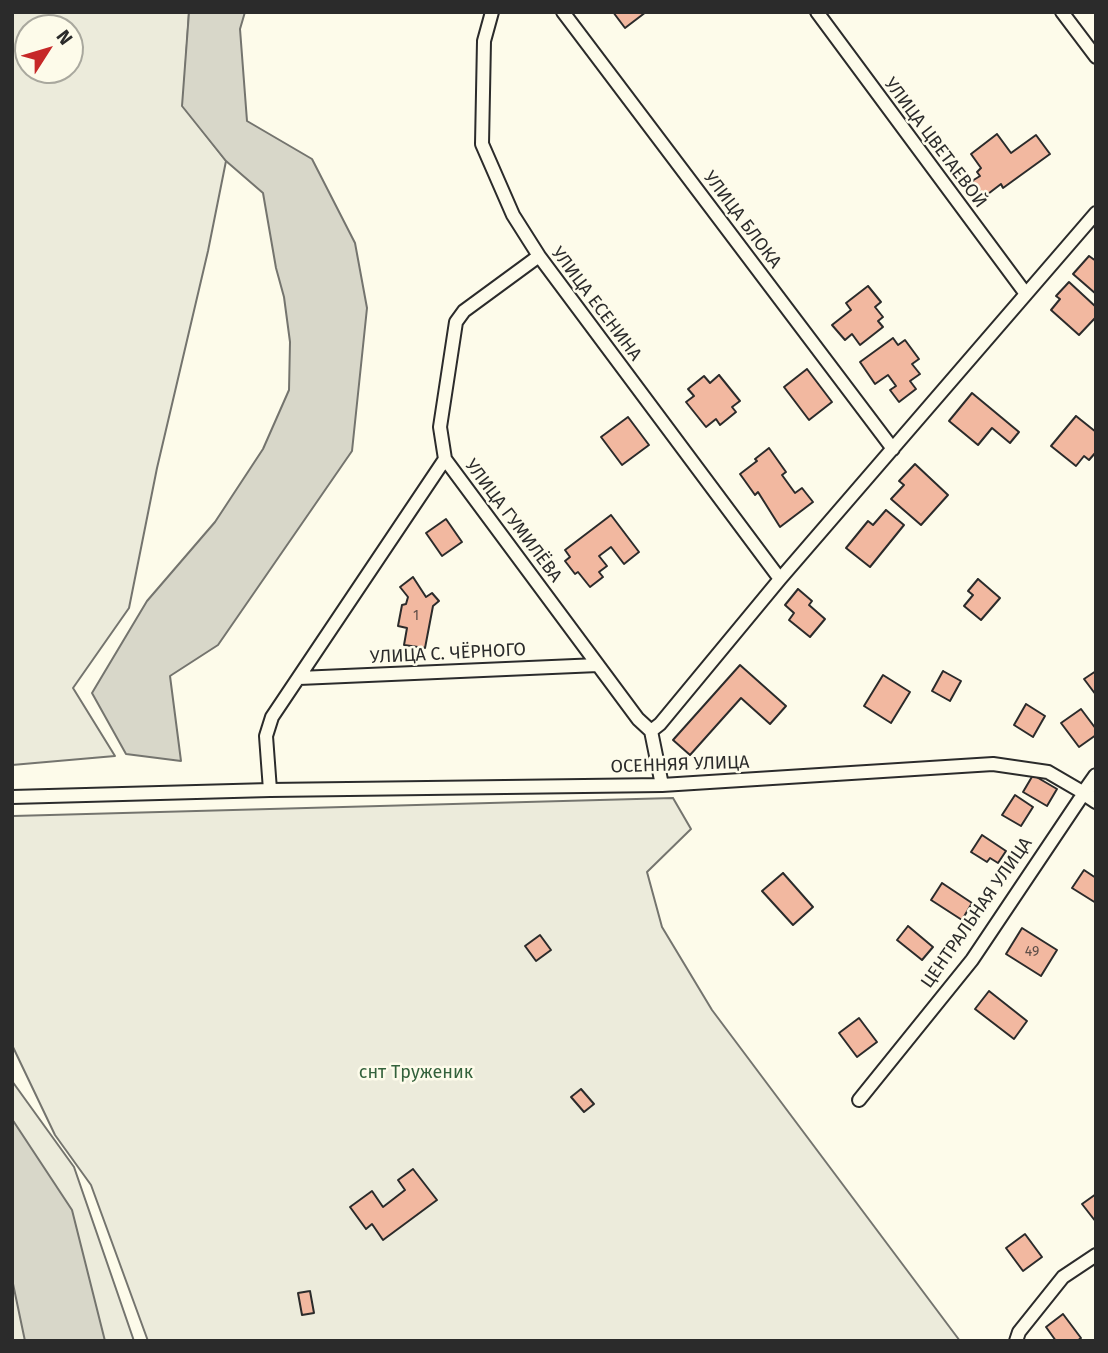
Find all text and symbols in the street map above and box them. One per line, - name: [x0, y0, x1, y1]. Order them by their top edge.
- north arrow: [14, 14, 84, 84]
- text: N: [52, 25, 78, 49]
- street label: УЛИЦА ЦВЕТАЕВОЙ: [879, 74, 991, 212]
- street label: УЛИЦА БЛОКА: [698, 167, 786, 273]
- street label: УЛИЦА ЕСЕНИНА: [546, 243, 646, 365]
- street label: УЛИЦА ГУМИЛЁВА: [460, 455, 566, 587]
- house number: 1: [413, 608, 419, 624]
- street label: УЛИЦА С. ЧЁРНОГО: [370, 639, 526, 669]
- street label: ОСЕННЯЯ УЛИЦА: [610, 752, 750, 778]
- street label: ЦЕНТРАЛЬНАЯ УЛИЦА: [917, 833, 1037, 993]
- house number: 49: [1025, 944, 1039, 960]
- park label: снт Труженик: [359, 1062, 473, 1084]

